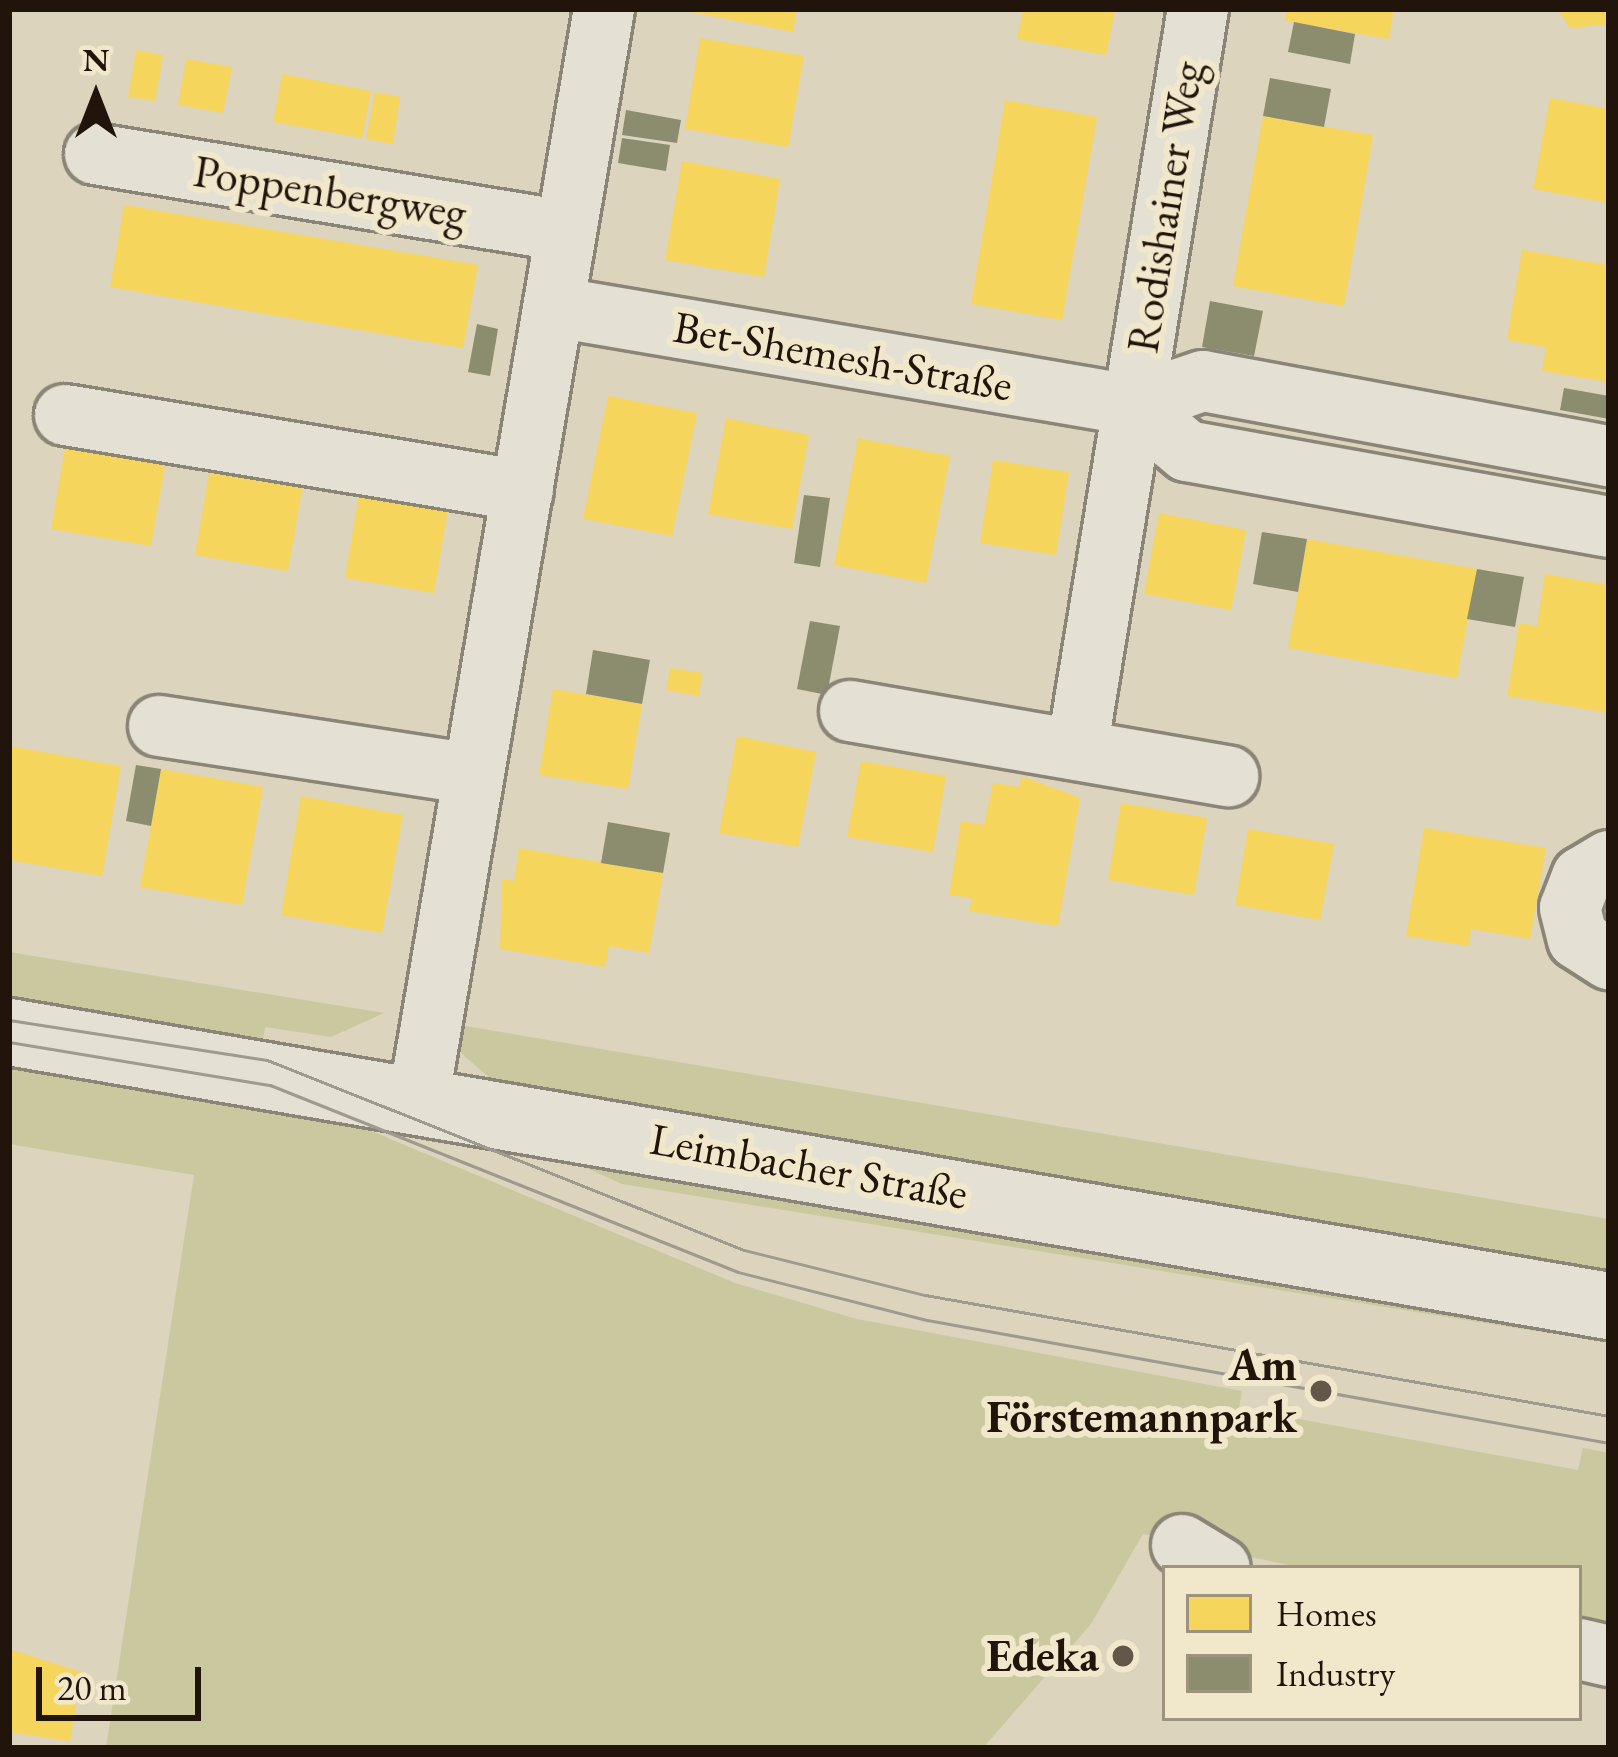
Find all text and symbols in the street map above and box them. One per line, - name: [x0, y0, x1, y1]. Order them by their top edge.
- north arrow: [36, 36, 156, 156]
- text: N: [83, 38, 109, 81]
- street label: Rodishainer Weg: [1115, 58, 1215, 356]
- street label: Poppenbergweg: [190, 144, 470, 240]
- street label: Bet-Shemesh-Straße: [669, 300, 1017, 412]
- street label: Leimbacher Straße: [646, 1112, 972, 1220]
- place label: Am Förstemannpark: [986, 1338, 1297, 1444]
- marker: Am Förstemannpark: [1308, 1378, 1334, 1404]
- legend: [1162, 1565, 1582, 1721]
- text: Homes: [1276, 1590, 1377, 1637]
- place label: Edeka: [986, 1629, 1099, 1683]
- scale bar: [42, 1643, 207, 1717]
- marker: Edeka: [1110, 1643, 1136, 1669]
- text: Industry: [1276, 1650, 1395, 1697]
- text: 20 m: [57, 1664, 127, 1711]

